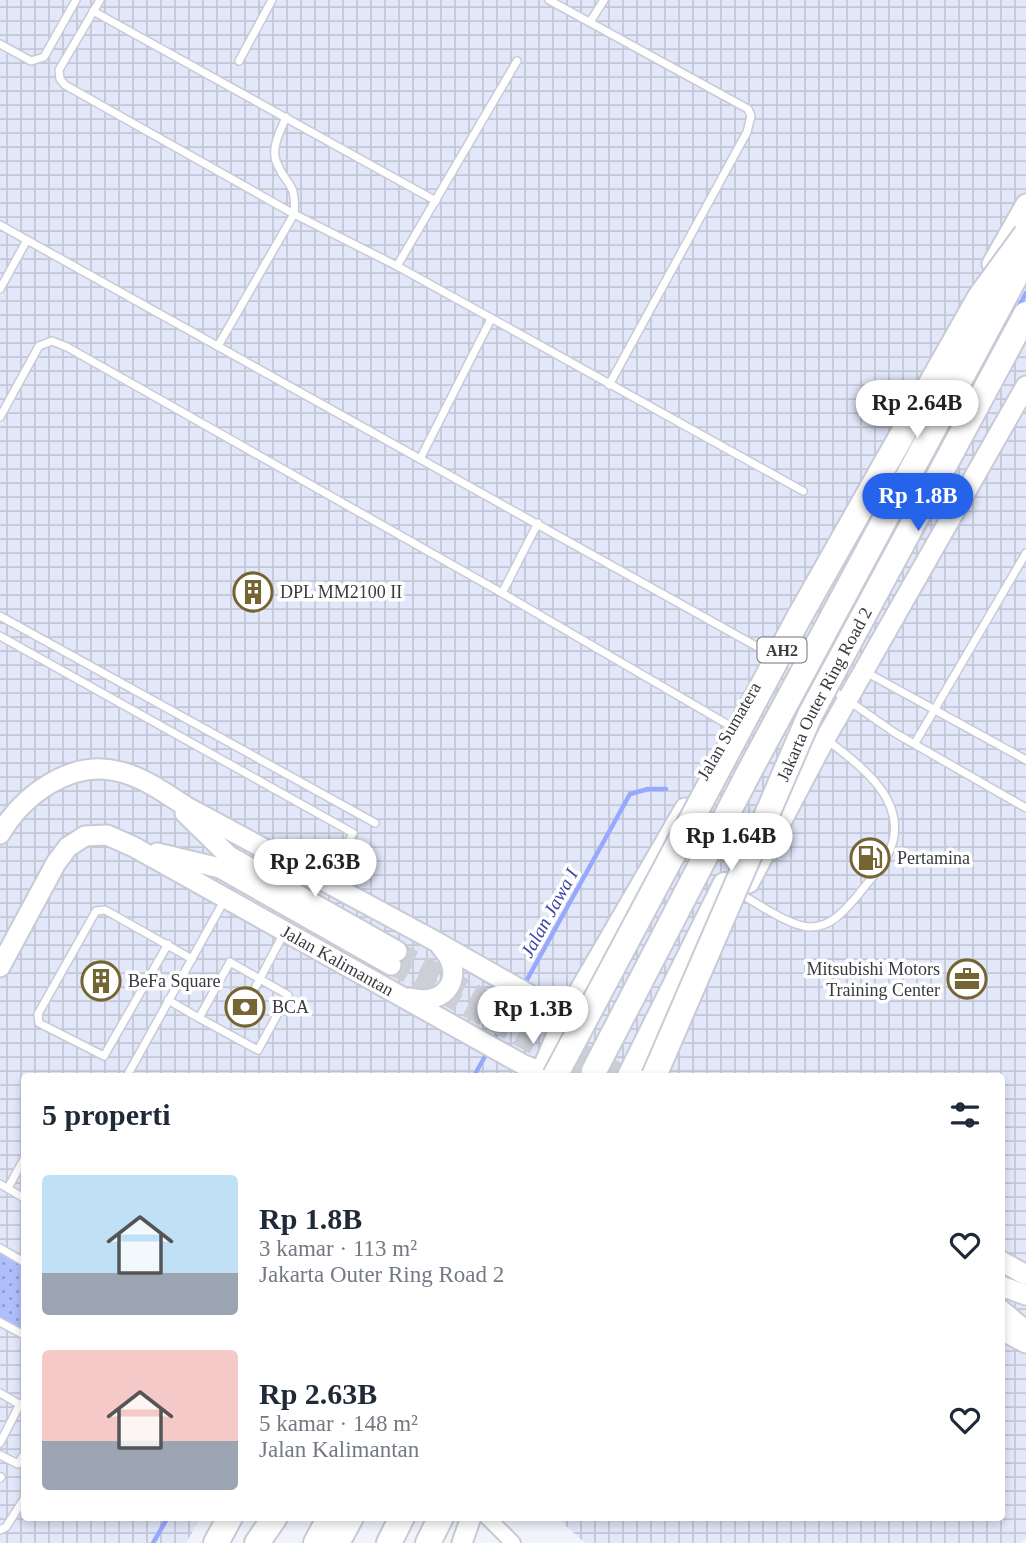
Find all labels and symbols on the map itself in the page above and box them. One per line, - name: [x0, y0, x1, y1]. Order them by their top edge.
- pin: Rp 2.64B: [845, 380, 989, 440]
- pin: Rp 1.8B: [853, 474, 983, 533]
- building icon: DPL MM2100 II: [232, 571, 274, 613]
- place label: DPL MM2100 II: [280, 582, 402, 602]
- street label: Jakarta Outer Ring Road 2: [773, 604, 876, 784]
- road number: AH2: [758, 638, 806, 663]
- street label: Jalan Sumatera: [693, 679, 765, 783]
- pin: Rp 1.64B: [659, 814, 803, 873]
- fuel station icon: Pertamina: [849, 837, 891, 879]
- pin: Rp 2.63B: [243, 839, 387, 899]
- place label: Pertamina: [897, 848, 970, 868]
- water label: Jalan Jawa I: [516, 864, 583, 961]
- street label: Jalan Kalimantan: [278, 921, 397, 1000]
- office icon: Mitsubishi Motors Training Center: [946, 958, 988, 1000]
- place label: Mitsubishi Motors Training Center: [806, 959, 940, 1000]
- building icon: BeFa Square: [80, 960, 122, 1002]
- place label: BeFa Square: [128, 971, 220, 991]
- bank icon: BCA: [224, 986, 266, 1028]
- pin: Rp 1.3B: [468, 986, 598, 1046]
- place label: BCA: [272, 997, 309, 1017]

